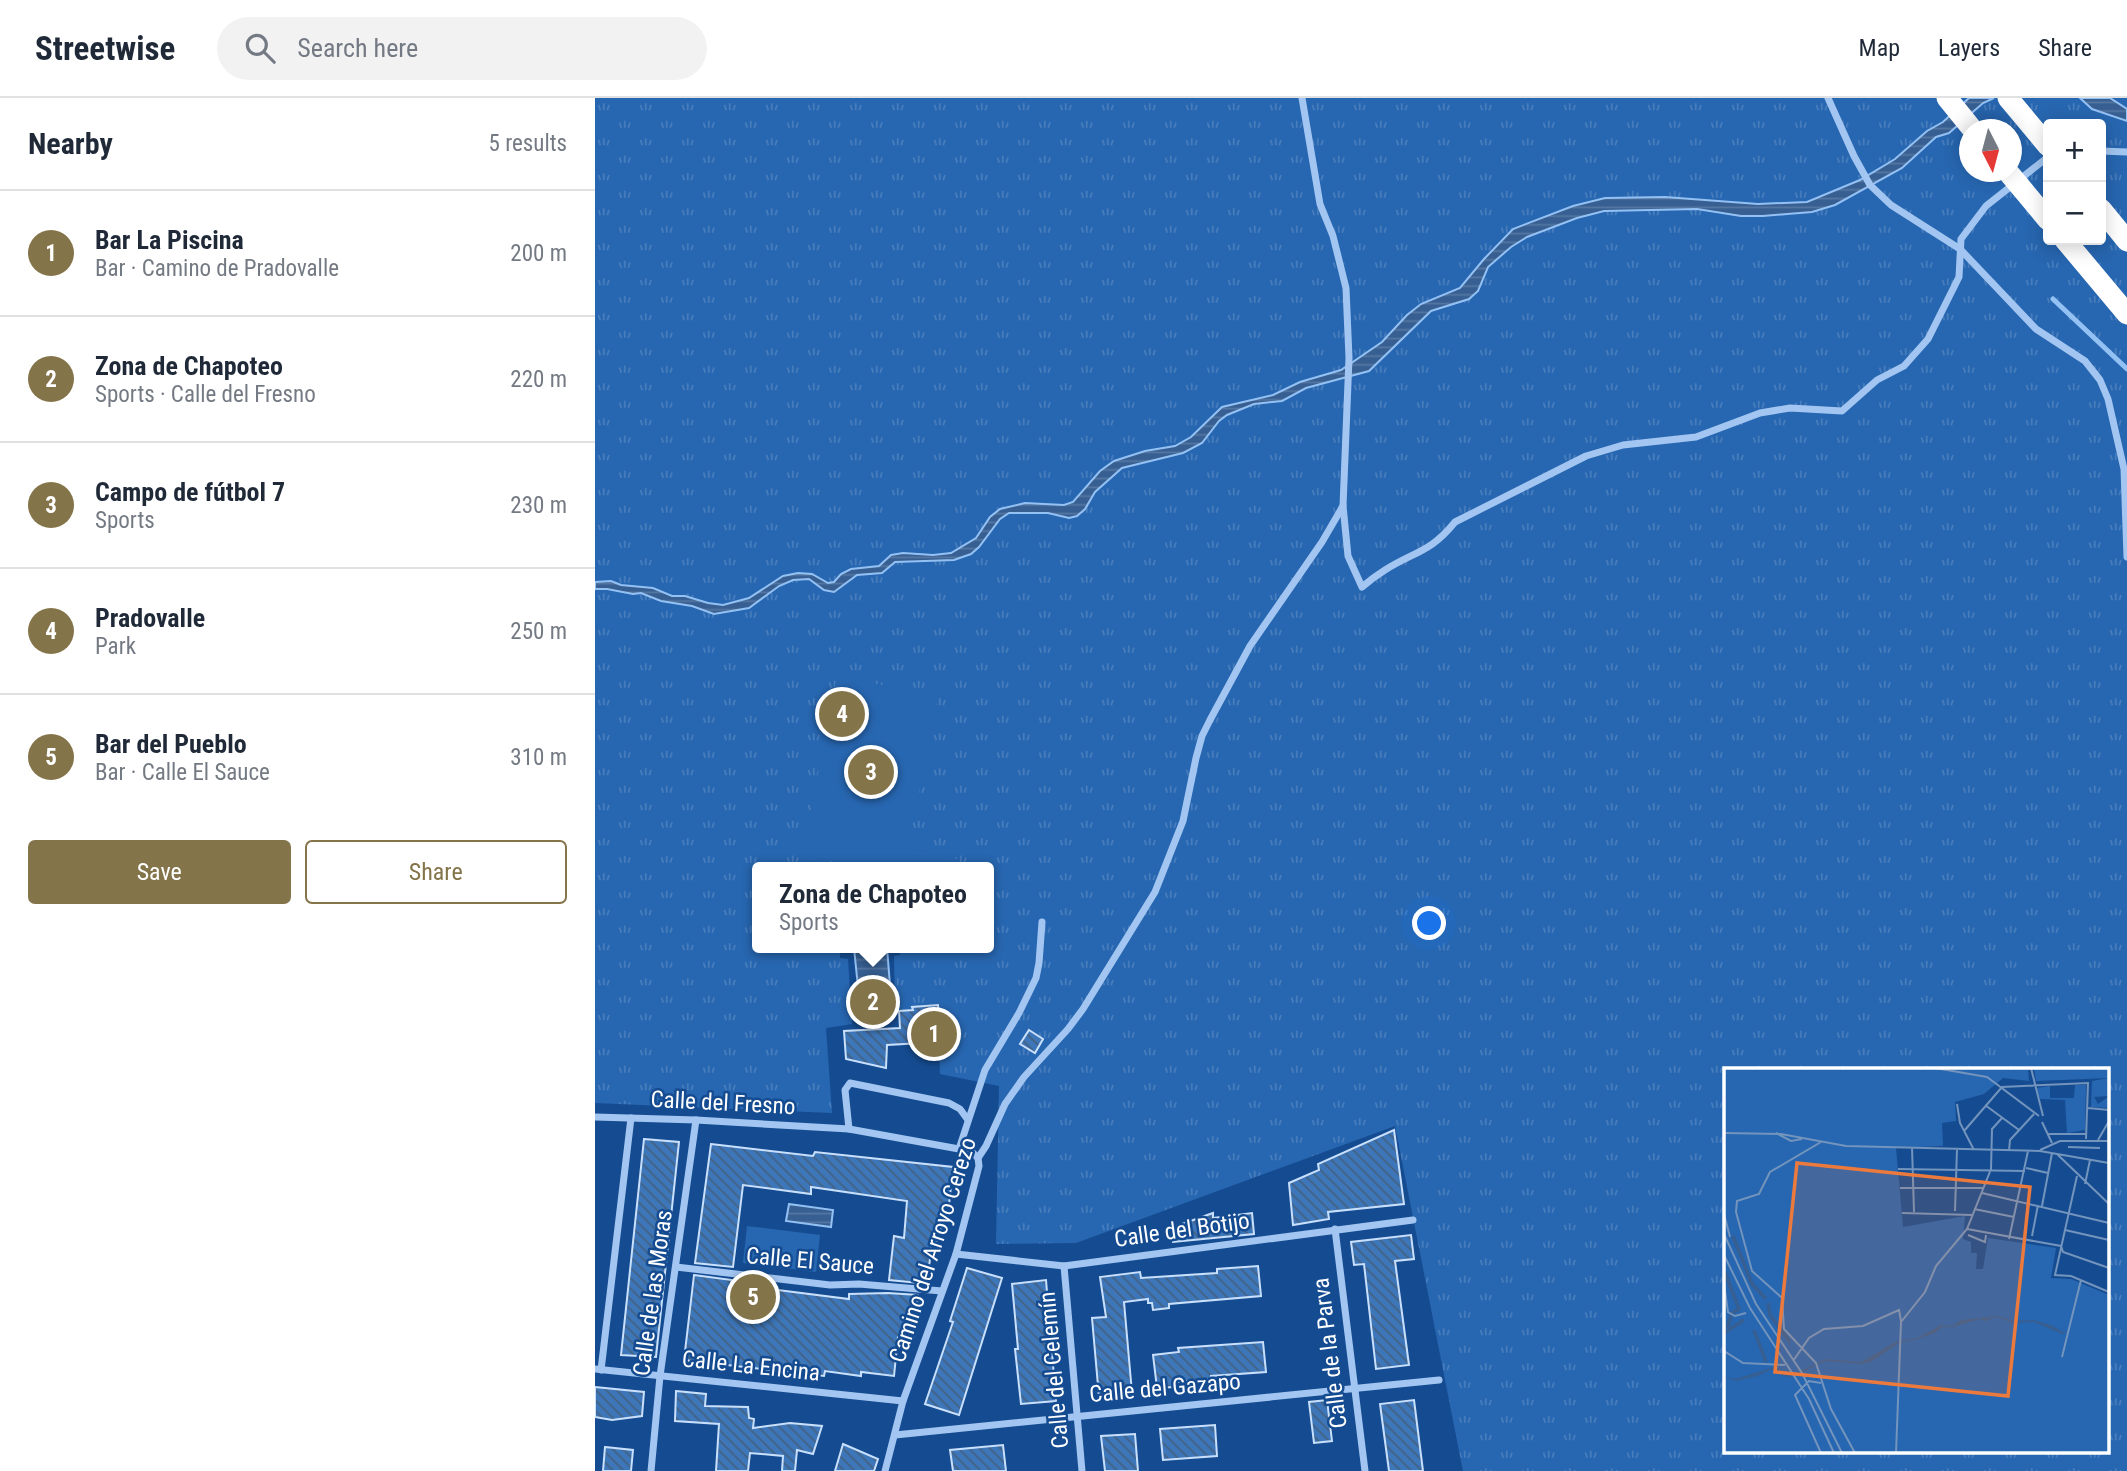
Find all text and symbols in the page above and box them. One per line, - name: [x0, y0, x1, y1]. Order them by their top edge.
- search box: [217, 17, 707, 80]
- text: Streetwise: [35, 29, 175, 68]
- icon: search: [241, 29, 279, 67]
- text: Search here: [297, 33, 418, 63]
- text: Map: [1859, 34, 1900, 62]
- text: Layers: [1938, 34, 2000, 62]
- text: Share: [2038, 34, 2092, 62]
- north arrow: [1959, 119, 2022, 182]
- map controls: [2043, 119, 2106, 245]
- button: +: [2043, 119, 2106, 182]
- text: Nearby: [28, 126, 113, 161]
- text: 5 results: [489, 130, 567, 157]
- button: −: [2043, 182, 2106, 245]
- text: Bar La Piscina: [95, 225, 244, 255]
- text: 1: [45, 240, 57, 267]
- text: 200 m: [510, 240, 567, 267]
- text: Bar · Camino de Pradovalle: [95, 255, 339, 282]
- text: Zona de Chapoteo: [95, 351, 283, 381]
- text: 2: [45, 366, 57, 393]
- text: 220 m: [510, 366, 567, 393]
- text: Sports · Calle del Fresno: [95, 381, 316, 408]
- text: Campo de fútbol 7: [95, 477, 285, 507]
- text: 3: [45, 492, 57, 519]
- text: 230 m: [510, 492, 567, 519]
- text: Sports: [95, 507, 155, 534]
- text: Pradovalle: [95, 603, 205, 633]
- text: 4: [45, 618, 57, 645]
- text: 250 m: [510, 618, 567, 645]
- text: Park: [95, 633, 136, 660]
- pin: 4: [819, 688, 865, 740]
- text: Bar del Pueblo: [95, 729, 247, 759]
- text: 5: [45, 744, 57, 771]
- text: 310 m: [510, 744, 567, 771]
- pin: 3: [848, 746, 894, 798]
- text: Bar · Calle El Sauce: [95, 759, 270, 786]
- button: Save: [28, 840, 291, 904]
- button: Share: [305, 840, 567, 904]
- popup: [752, 862, 994, 953]
- text: Zona de Chapoteo: [779, 879, 967, 909]
- your location: [1412, 906, 1446, 940]
- text: Sports: [779, 909, 839, 936]
- pin: 2: [850, 976, 896, 1028]
- pin: 1: [911, 1008, 957, 1060]
- inset map: [1724, 1068, 2109, 1454]
- street label: Calle del Fresno: [650, 1086, 796, 1120]
- street label: Camino del Arroyo Cerezo: [884, 1134, 982, 1366]
- street label: Calle del Botijo: [1113, 1207, 1251, 1253]
- street label: Calle de las Moras: [628, 1208, 678, 1378]
- street label: Calle El Sauce: [745, 1242, 875, 1280]
- pin: 5: [730, 1271, 776, 1323]
- street label: Calle de la Parva: [1307, 1276, 1353, 1430]
- street label: Calle del Celemín: [1034, 1291, 1074, 1449]
- street label: Calle La Encina: [681, 1345, 821, 1387]
- street label: Calle del Gazapo: [1088, 1368, 1242, 1408]

